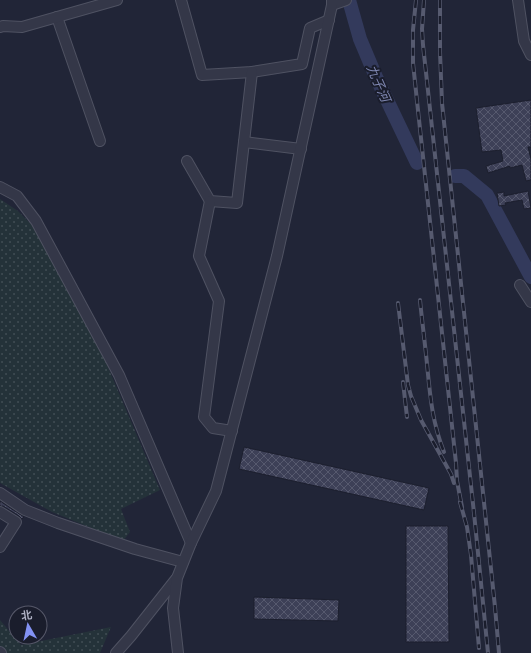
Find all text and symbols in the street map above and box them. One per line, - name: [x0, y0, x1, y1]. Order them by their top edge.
- water label: 九子河: [363, 62, 395, 107]
- north arrow: [8, 605, 48, 645]
- text: 北: [20, 607, 33, 623]

